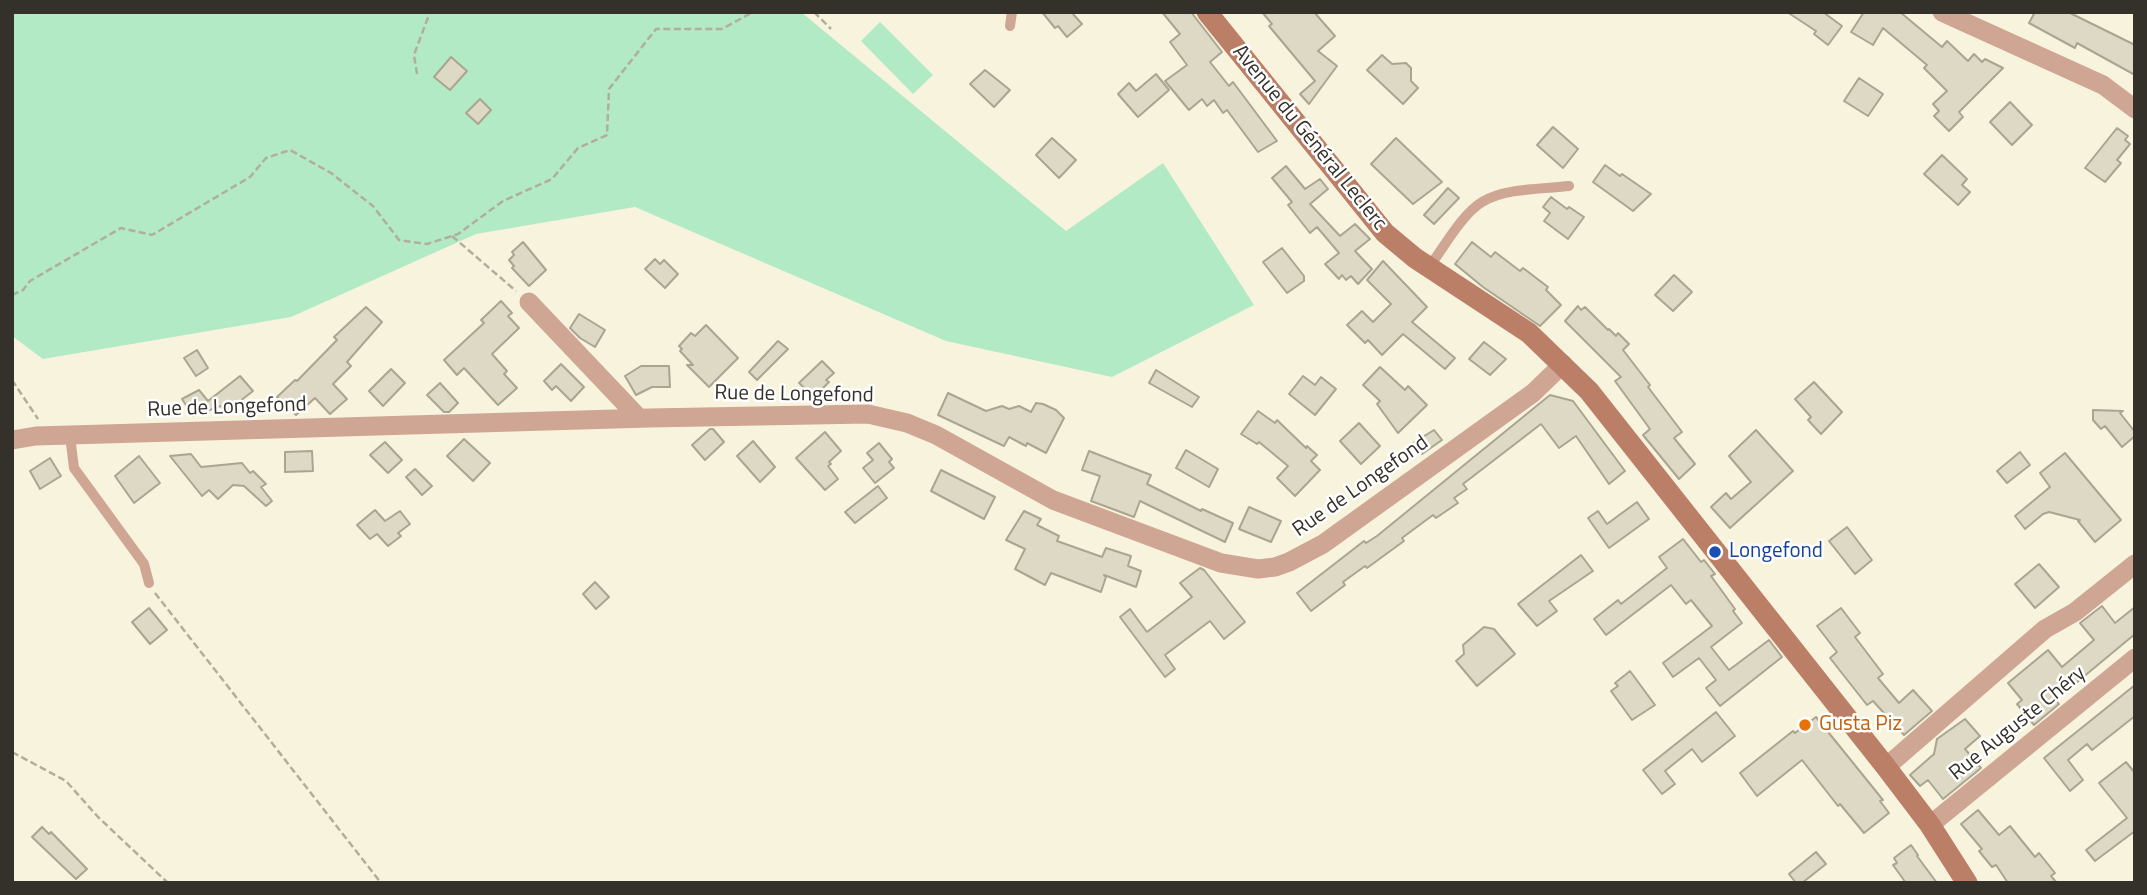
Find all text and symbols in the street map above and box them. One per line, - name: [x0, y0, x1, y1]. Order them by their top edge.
- street label: Avenue du Général Leclerc: [1226, 40, 1392, 236]
- street label: Rue de Longefond: [714, 381, 874, 409]
- street label: Rue de Longefond: [147, 393, 307, 423]
- street label: Rue de Longefond: [1288, 431, 1434, 543]
- place label: Longefond: [1729, 539, 1823, 565]
- marker: Longefond: [1707, 544, 1723, 560]
- street label: Rue Auguste Chéry: [1945, 661, 2091, 787]
- place label: Gusta Piz: [1819, 712, 1902, 738]
- marker: Gusta Piz: [1797, 717, 1813, 733]

